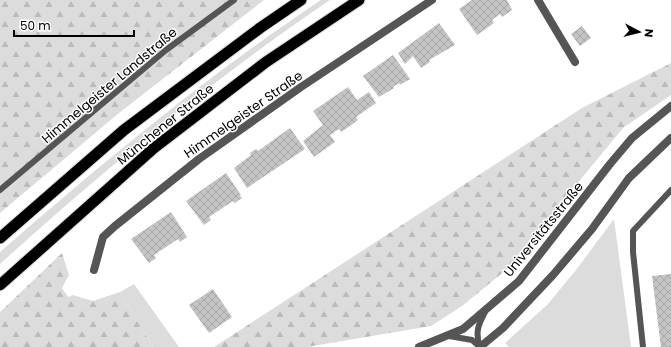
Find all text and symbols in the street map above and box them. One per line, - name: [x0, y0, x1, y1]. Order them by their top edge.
- scale bar: [14, 12, 134, 38]
- north arrow: [619, 12, 659, 52]
- text: 50 m: [20, 17, 51, 34]
- street label: Himmelgeister Landstraße: [37, 23, 181, 148]
- text: N: [640, 28, 657, 38]
- street label: Himmelgeister Straße: [180, 66, 307, 163]
- street label: Münchener Straße: [113, 79, 218, 169]
- street label: Universitätsstraße: [499, 178, 588, 281]

